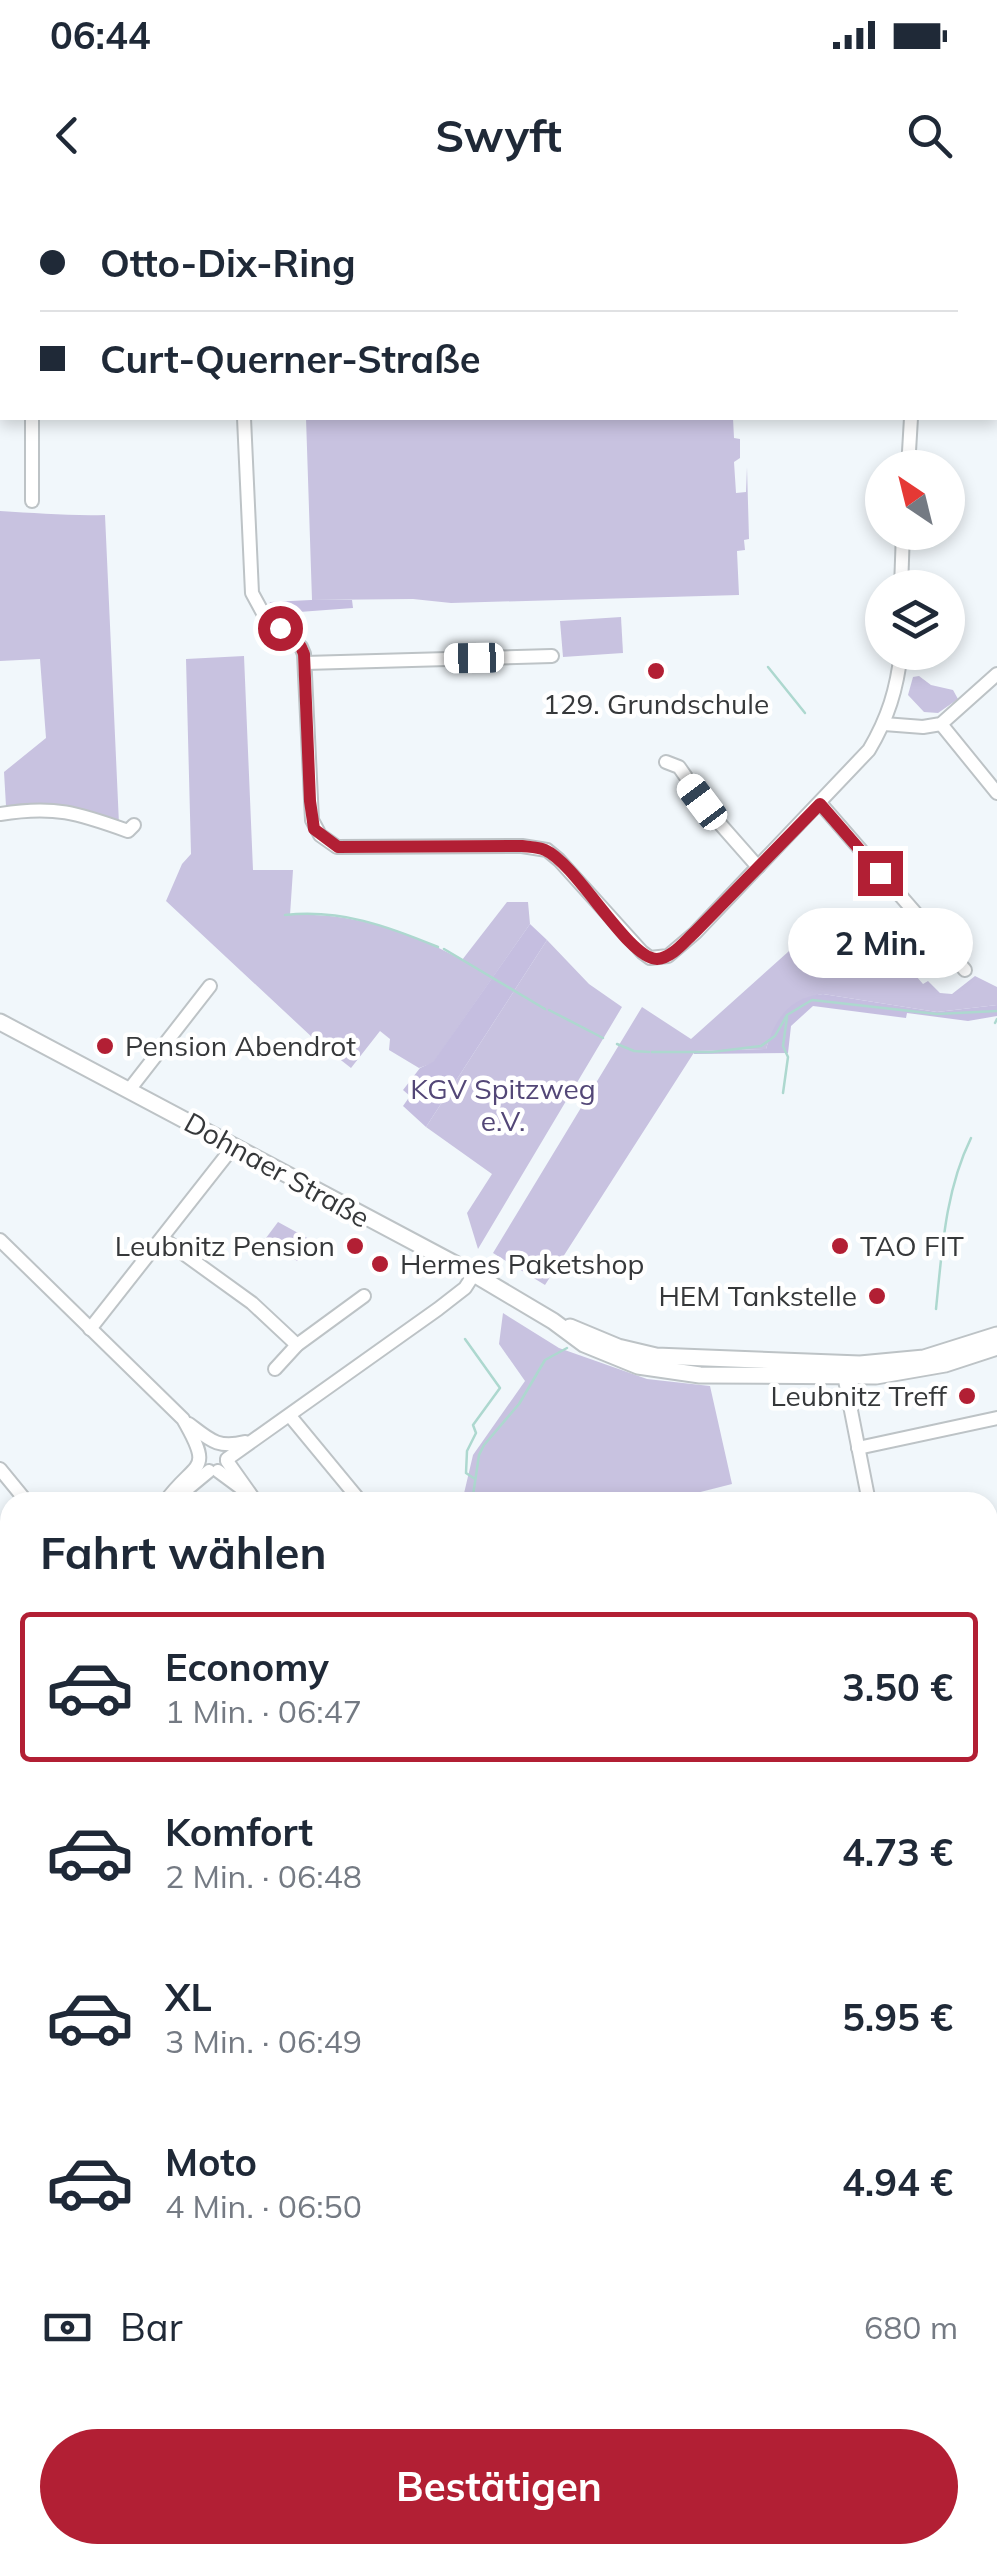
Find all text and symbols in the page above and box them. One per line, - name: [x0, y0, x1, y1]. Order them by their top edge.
- text: 06:44: [50, 11, 151, 59]
- text: Swyft: [435, 107, 562, 163]
- icon: back: [40, 108, 95, 163]
- icon: search: [902, 108, 957, 163]
- text: Otto-Dix-Ring: [100, 239, 356, 287]
- text: Curt-Querner-Straße: [100, 335, 481, 383]
- north arrow: [865, 450, 965, 550]
- map controls: [865, 450, 965, 670]
- button: layers: [865, 570, 965, 670]
- route start: [258, 606, 303, 651]
- car: [444, 642, 504, 674]
- marker: 129. Grundschule: [645, 660, 667, 682]
- place label: 129. Grundschule: [543, 686, 769, 721]
- car: [672, 769, 732, 835]
- route end: [858, 851, 903, 896]
- callout: 2 Min.: [788, 908, 972, 978]
- text: 2 Min.: [835, 923, 926, 963]
- place label: Pension Abendrot: [125, 1028, 356, 1063]
- marker: Pension Abendrot: [94, 1035, 116, 1057]
- park label: KGV Spitzweg e.V.: [410, 1071, 596, 1138]
- street label: Dohnaer Straße: [179, 1104, 376, 1235]
- place label: Leubnitz Pension: [115, 1228, 335, 1263]
- place label: TAO FIT: [860, 1228, 964, 1263]
- marker: Leubnitz Pension: [344, 1235, 366, 1257]
- marker: TAO FIT: [829, 1235, 851, 1257]
- place label: Hermes Paketshop: [400, 1246, 644, 1281]
- marker: Hermes Paketshop: [369, 1253, 391, 1275]
- place label: HEM Tankstelle: [658, 1278, 857, 1313]
- marker: HEM Tankstelle: [866, 1285, 888, 1307]
- place label: Leubnitz Treff: [771, 1378, 948, 1413]
- marker: Leubnitz Treff: [956, 1385, 978, 1407]
- text: Fahrt wählen: [40, 1524, 327, 1580]
- icon: car: [45, 1642, 135, 1732]
- text: Economy: [165, 1643, 329, 1691]
- text: 3.50 €: [842, 1663, 953, 1711]
- text: 1 Min. · 06:47: [165, 1691, 362, 1731]
- icon: car: [45, 1807, 135, 1897]
- text: Komfort: [165, 1808, 313, 1856]
- text: 4.73 €: [842, 1828, 953, 1876]
- text: 2 Min. · 06:48: [165, 1856, 362, 1896]
- icon: car: [45, 1972, 135, 2062]
- text: XL: [165, 1973, 212, 2021]
- text: 5.95 €: [842, 1993, 953, 2041]
- text: 3 Min. · 06:49: [165, 2021, 362, 2061]
- icon: car: [45, 2137, 135, 2227]
- text: Moto: [165, 2138, 257, 2186]
- text: 4.94 €: [842, 2158, 953, 2206]
- text: 4 Min. · 06:50: [165, 2186, 362, 2226]
- icon: cash: [40, 2300, 95, 2355]
- text: Bar: [120, 2303, 182, 2351]
- text: 680 m: [864, 2307, 958, 2347]
- button: Bestätigen: [40, 2429, 958, 2544]

